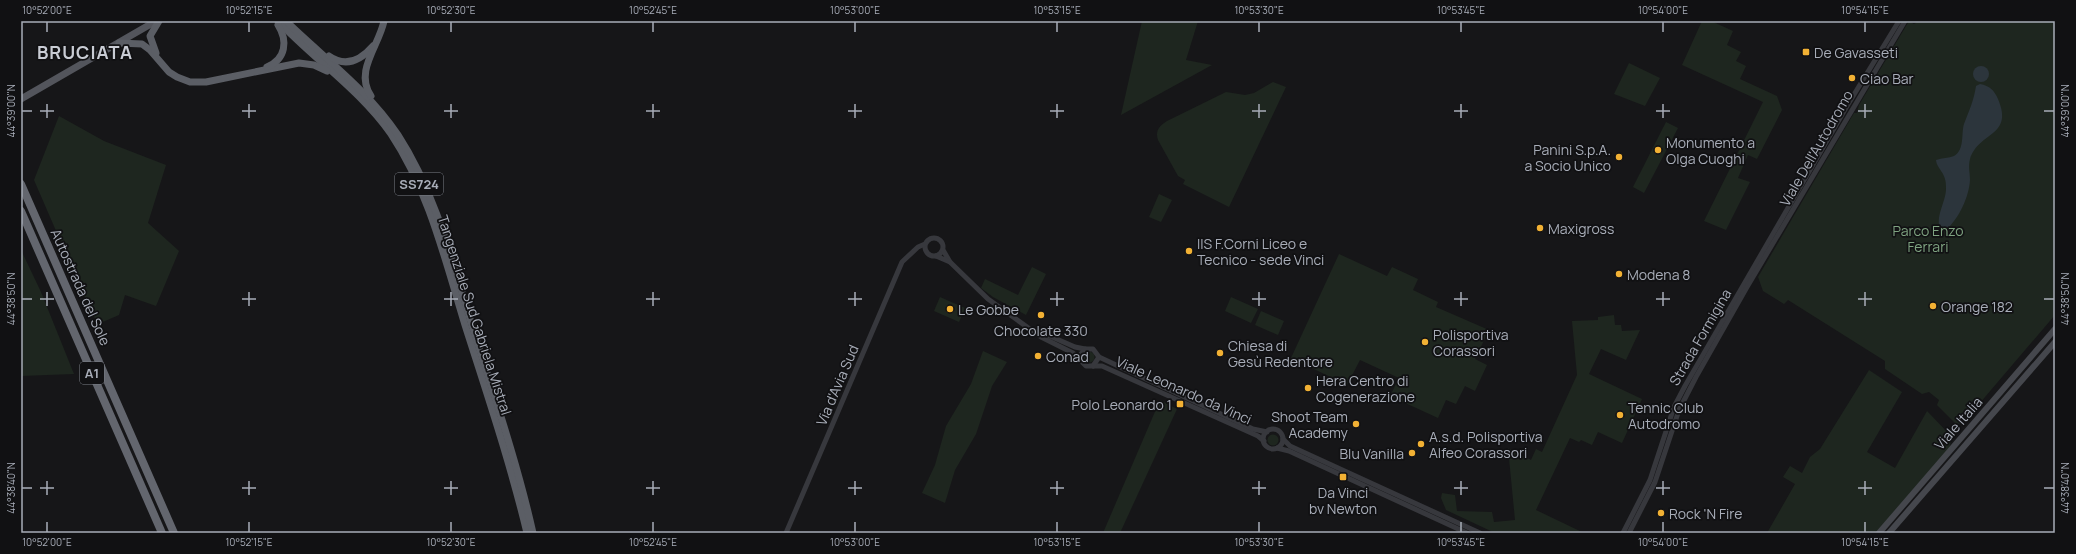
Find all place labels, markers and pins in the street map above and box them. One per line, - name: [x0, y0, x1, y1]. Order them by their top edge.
- place label: De Gavasseti: [1814, 43, 1898, 62]
- marker: De Gavasseti: [1801, 47, 1811, 57]
- place label: Ciao Bar: [1860, 69, 1914, 88]
- marker: Ciao Bar: [1847, 73, 1857, 83]
- place label: Monumento a Olga Cuoghi: [1666, 133, 1755, 168]
- place label: Panini S.p.A. a Socio Unico: [1524, 140, 1611, 175]
- marker: Monumento a Olga Cuoghi: [1653, 145, 1663, 155]
- marker: Panini S.p.A. a Socio Unico: [1614, 152, 1624, 162]
- place label: Maxigross: [1548, 219, 1614, 238]
- marker: Maxigross: [1535, 223, 1545, 233]
- place label: IIS F.Corni Liceo e Tecnico - sede Vinci: [1197, 234, 1324, 269]
- marker: IIS F.Corni Liceo e Tecnico - sede Vinci: [1184, 246, 1194, 256]
- place label: Modena 8: [1627, 265, 1690, 284]
- marker: Modena 8: [1614, 269, 1624, 279]
- place label: Orange 182: [1941, 297, 2013, 316]
- place label: Le Gobbe: [958, 300, 1019, 319]
- marker: Orange 182: [1928, 301, 1938, 311]
- marker: Le Gobbe: [945, 304, 955, 314]
- marker: Chocolate 330: [1036, 310, 1046, 320]
- place label: Chocolate 330: [994, 321, 1088, 340]
- place label: Polisportiva Corassori: [1433, 325, 1509, 360]
- place label: Chiesa di Gesù Redentore: [1228, 336, 1333, 371]
- marker: Polisportiva Corassori: [1420, 337, 1430, 347]
- place label: Conad: [1046, 347, 1089, 366]
- marker: Chiesa di Gesù Redentore: [1215, 348, 1225, 358]
- marker: Conad: [1033, 351, 1043, 361]
- place label: Hera Centro di Cogenerazione: [1316, 371, 1415, 406]
- marker: Hera Centro di Cogenerazione: [1303, 383, 1313, 393]
- place label: Polo Leonardo 1: [1072, 395, 1172, 414]
- place label: Tennic Club Autodromo: [1628, 398, 1704, 433]
- marker: Polo Leonardo 1: [1175, 399, 1185, 409]
- place label: Shoot Team Academy: [1271, 407, 1349, 442]
- marker: Tennic Club Autodromo: [1615, 410, 1625, 420]
- marker: Shoot Team Academy: [1351, 419, 1361, 429]
- place label: A.s.d. Polisportiva Alfeo Corassori: [1429, 427, 1543, 462]
- marker: A.s.d. Polisportiva Alfeo Corassori: [1416, 439, 1426, 449]
- place label: Blu Vanilla: [1340, 444, 1404, 463]
- marker: Blu Vanilla: [1407, 448, 1417, 458]
- marker: Da Vinci bv Newton: [1338, 472, 1348, 482]
- place label: Da Vinci bv Newton: [1309, 483, 1377, 518]
- place label: Rock 'N Fire: [1669, 504, 1742, 523]
- marker: Rock 'N Fire: [1656, 508, 1666, 518]

